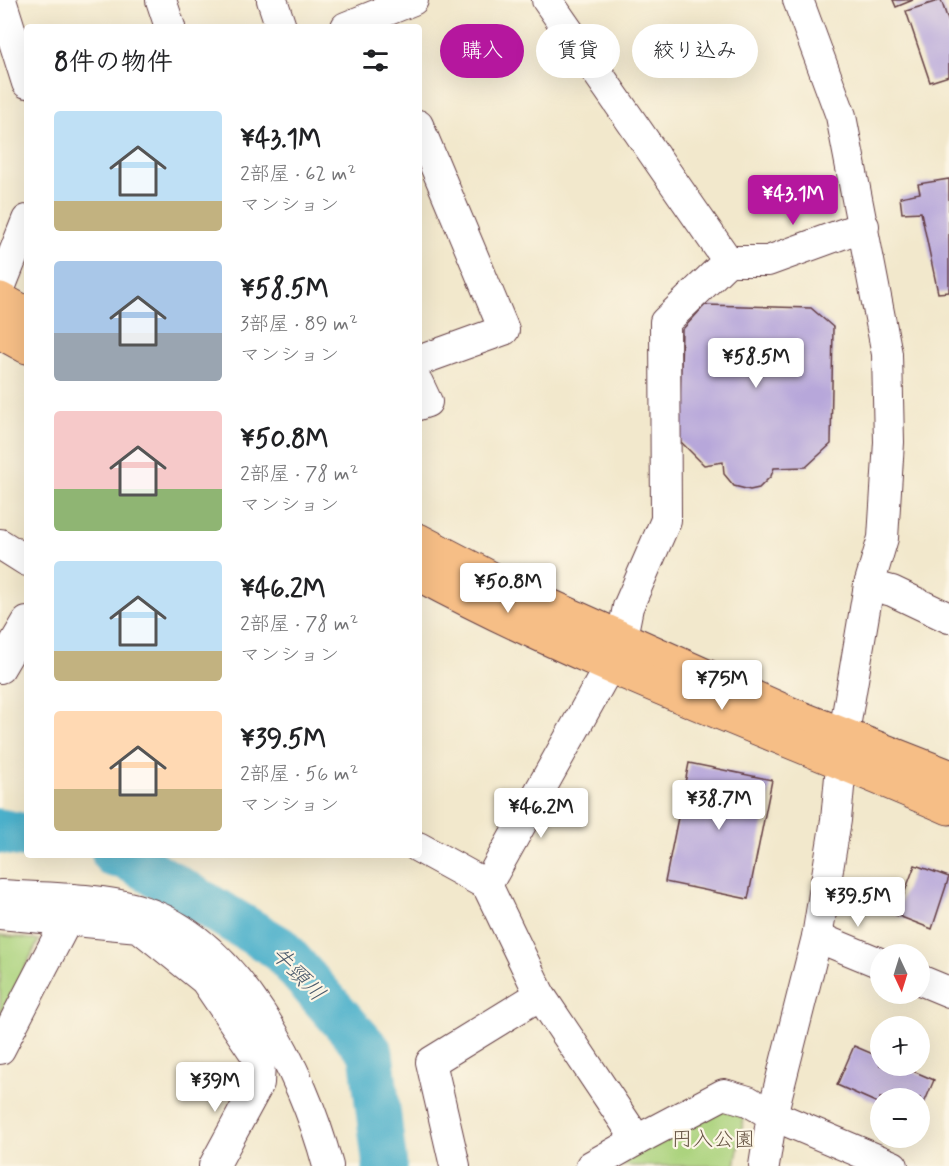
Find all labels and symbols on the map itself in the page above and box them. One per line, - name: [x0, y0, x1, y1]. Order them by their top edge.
- pin: ¥43.1M: [744, 175, 842, 226]
- pin: ¥58.5M: [707, 338, 805, 389]
- pin: ¥50.8M: [459, 563, 557, 614]
- pin: ¥75M: [686, 660, 758, 711]
- pin: ¥38.7M: [670, 780, 768, 831]
- pin: ¥46.2M: [492, 788, 590, 839]
- pin: ¥39.5M: [809, 877, 907, 928]
- water label: 牛頸川: [265, 941, 331, 1008]
- north arrow: [870, 944, 930, 1004]
- pin: ¥39M: [179, 1062, 251, 1113]
- park label: 円入公園: [671, 1126, 755, 1154]

